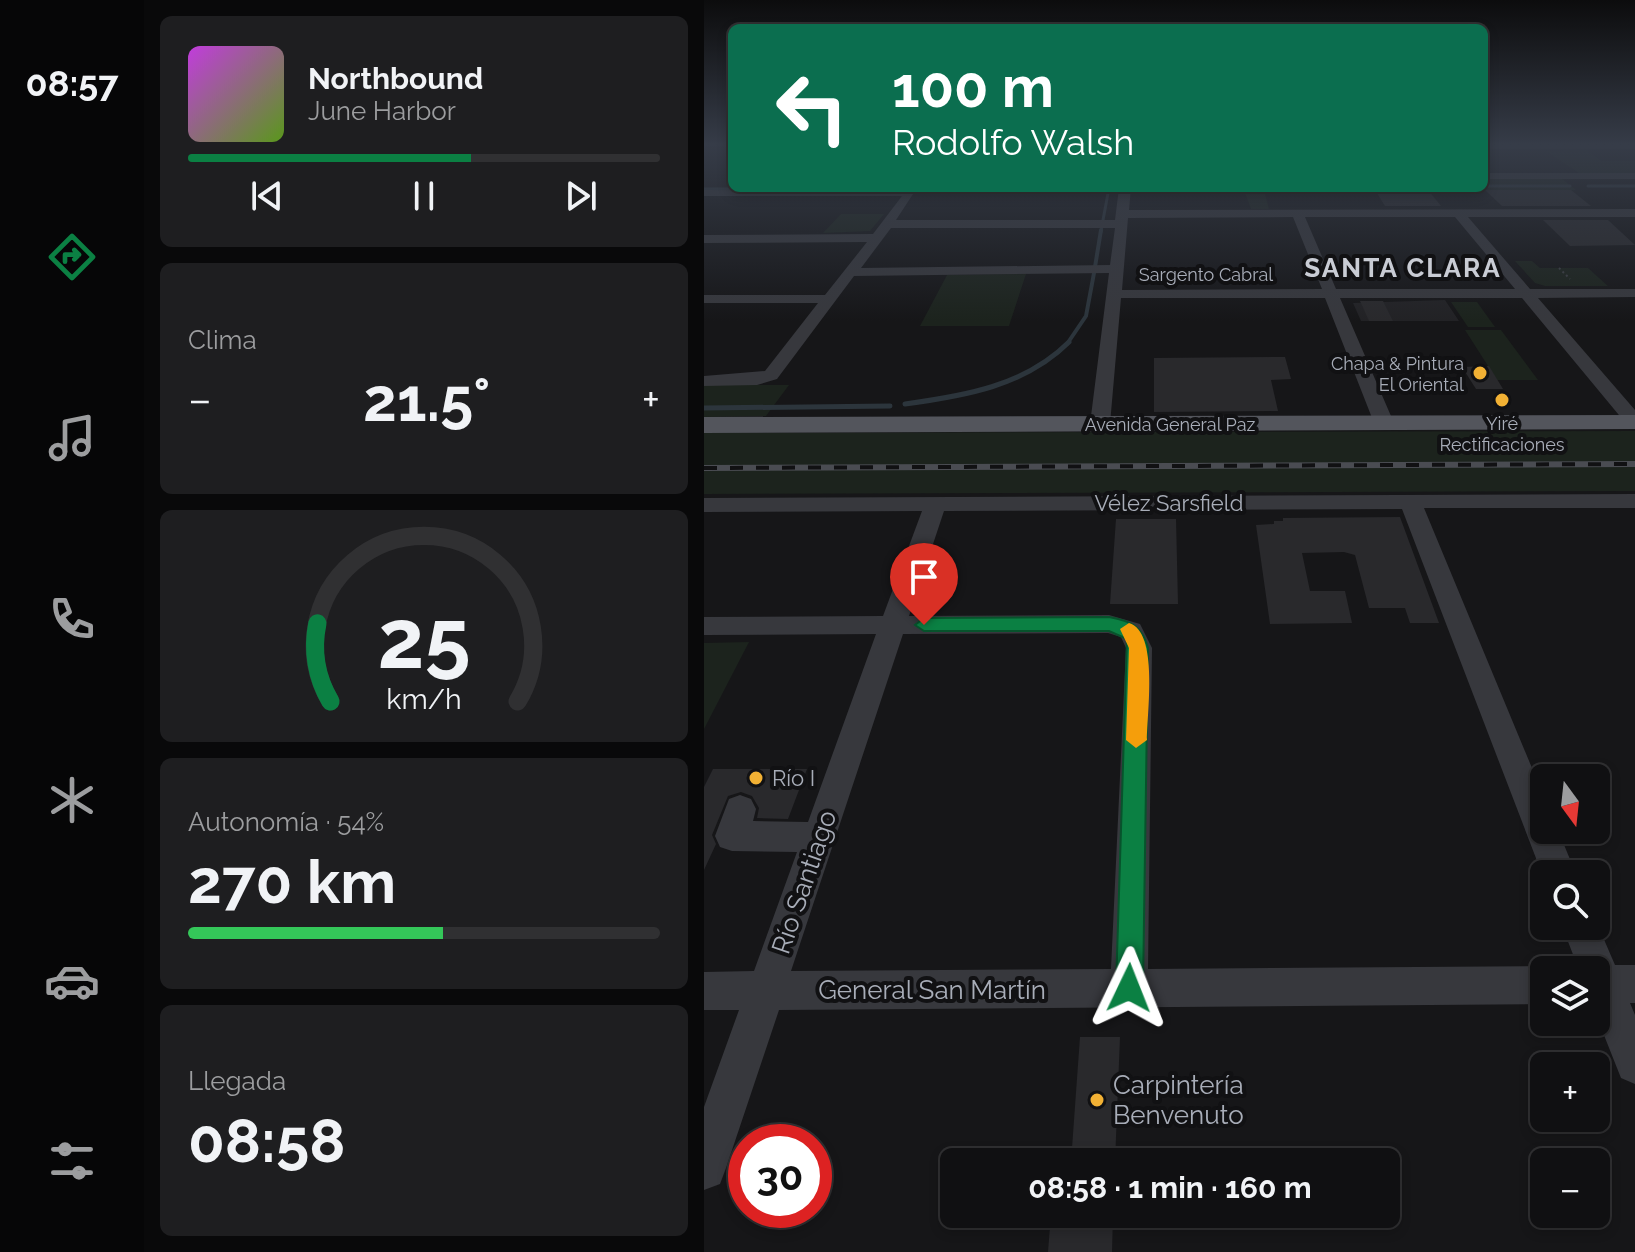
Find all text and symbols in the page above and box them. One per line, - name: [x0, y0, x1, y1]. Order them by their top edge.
- text: 100 m: [892, 54, 1054, 120]
- icon: left: [760, 56, 864, 160]
- text: Northbound: [308, 61, 483, 96]
- text: 08:57: [26, 62, 118, 104]
- text: June Harbor: [308, 96, 456, 126]
- text: Rodolfo Walsh: [892, 121, 1134, 163]
- icon: previous: [245, 174, 289, 218]
- icon: pause: [402, 174, 446, 218]
- icon: next: [559, 174, 603, 218]
- icon: directions: [44, 229, 100, 285]
- district label: SANTA CLARA: [1304, 253, 1502, 283]
- street label: Sargento Cabral: [1139, 264, 1273, 285]
- text: Clima: [188, 325, 257, 355]
- place label: Chapa & Pintura El Oriental: [1331, 353, 1464, 395]
- marker: Chapa & Pintura El Oriental: [1471, 364, 1489, 382]
- text: 21.5°: [363, 365, 490, 435]
- text: −: [188, 374, 212, 425]
- text: +: [642, 374, 660, 425]
- marker: Yiré Rectificaciones: [1493, 391, 1511, 409]
- icon: music: [44, 410, 100, 466]
- place label: Yiré Rectificaciones: [1440, 413, 1565, 455]
- street label: Avenida General Paz: [1085, 414, 1256, 435]
- street label: Vélez Sarsfield: [1095, 490, 1243, 516]
- pin: [890, 543, 958, 625]
- icon: arrive: [902, 555, 946, 599]
- text: 25: [377, 590, 471, 687]
- icon: phone: [44, 591, 100, 647]
- text: km/h: [386, 682, 462, 716]
- north arrow: [1530, 764, 1610, 844]
- map controls: [1530, 764, 1610, 1228]
- place label: Río I: [772, 765, 815, 791]
- marker: Río I: [747, 769, 765, 787]
- icon: climate: [44, 772, 100, 828]
- street label: Río Santiago: [765, 806, 843, 958]
- text: Autonomía · 54%: [188, 807, 384, 837]
- text: 270 km: [188, 847, 396, 917]
- button: search: [1530, 860, 1610, 940]
- position arrow: [1087, 946, 1171, 1030]
- icon: car: [44, 953, 100, 1009]
- button: layers: [1530, 956, 1610, 1036]
- street label: General San Martín: [818, 975, 1046, 1005]
- button: +: [1530, 1052, 1610, 1132]
- text: Llegada: [188, 1066, 286, 1096]
- place label: Carpintería Benvenuto: [1113, 1070, 1244, 1130]
- marker: Carpintería Benvenuto: [1088, 1091, 1106, 1109]
- text: 08:58: [188, 1106, 345, 1176]
- speed limit sign: 30: [728, 1124, 832, 1228]
- icon: filters: [44, 1133, 100, 1189]
- button: −: [1530, 1148, 1610, 1228]
- text: 08:58 · 1 min · 160 m: [1028, 1170, 1312, 1205]

